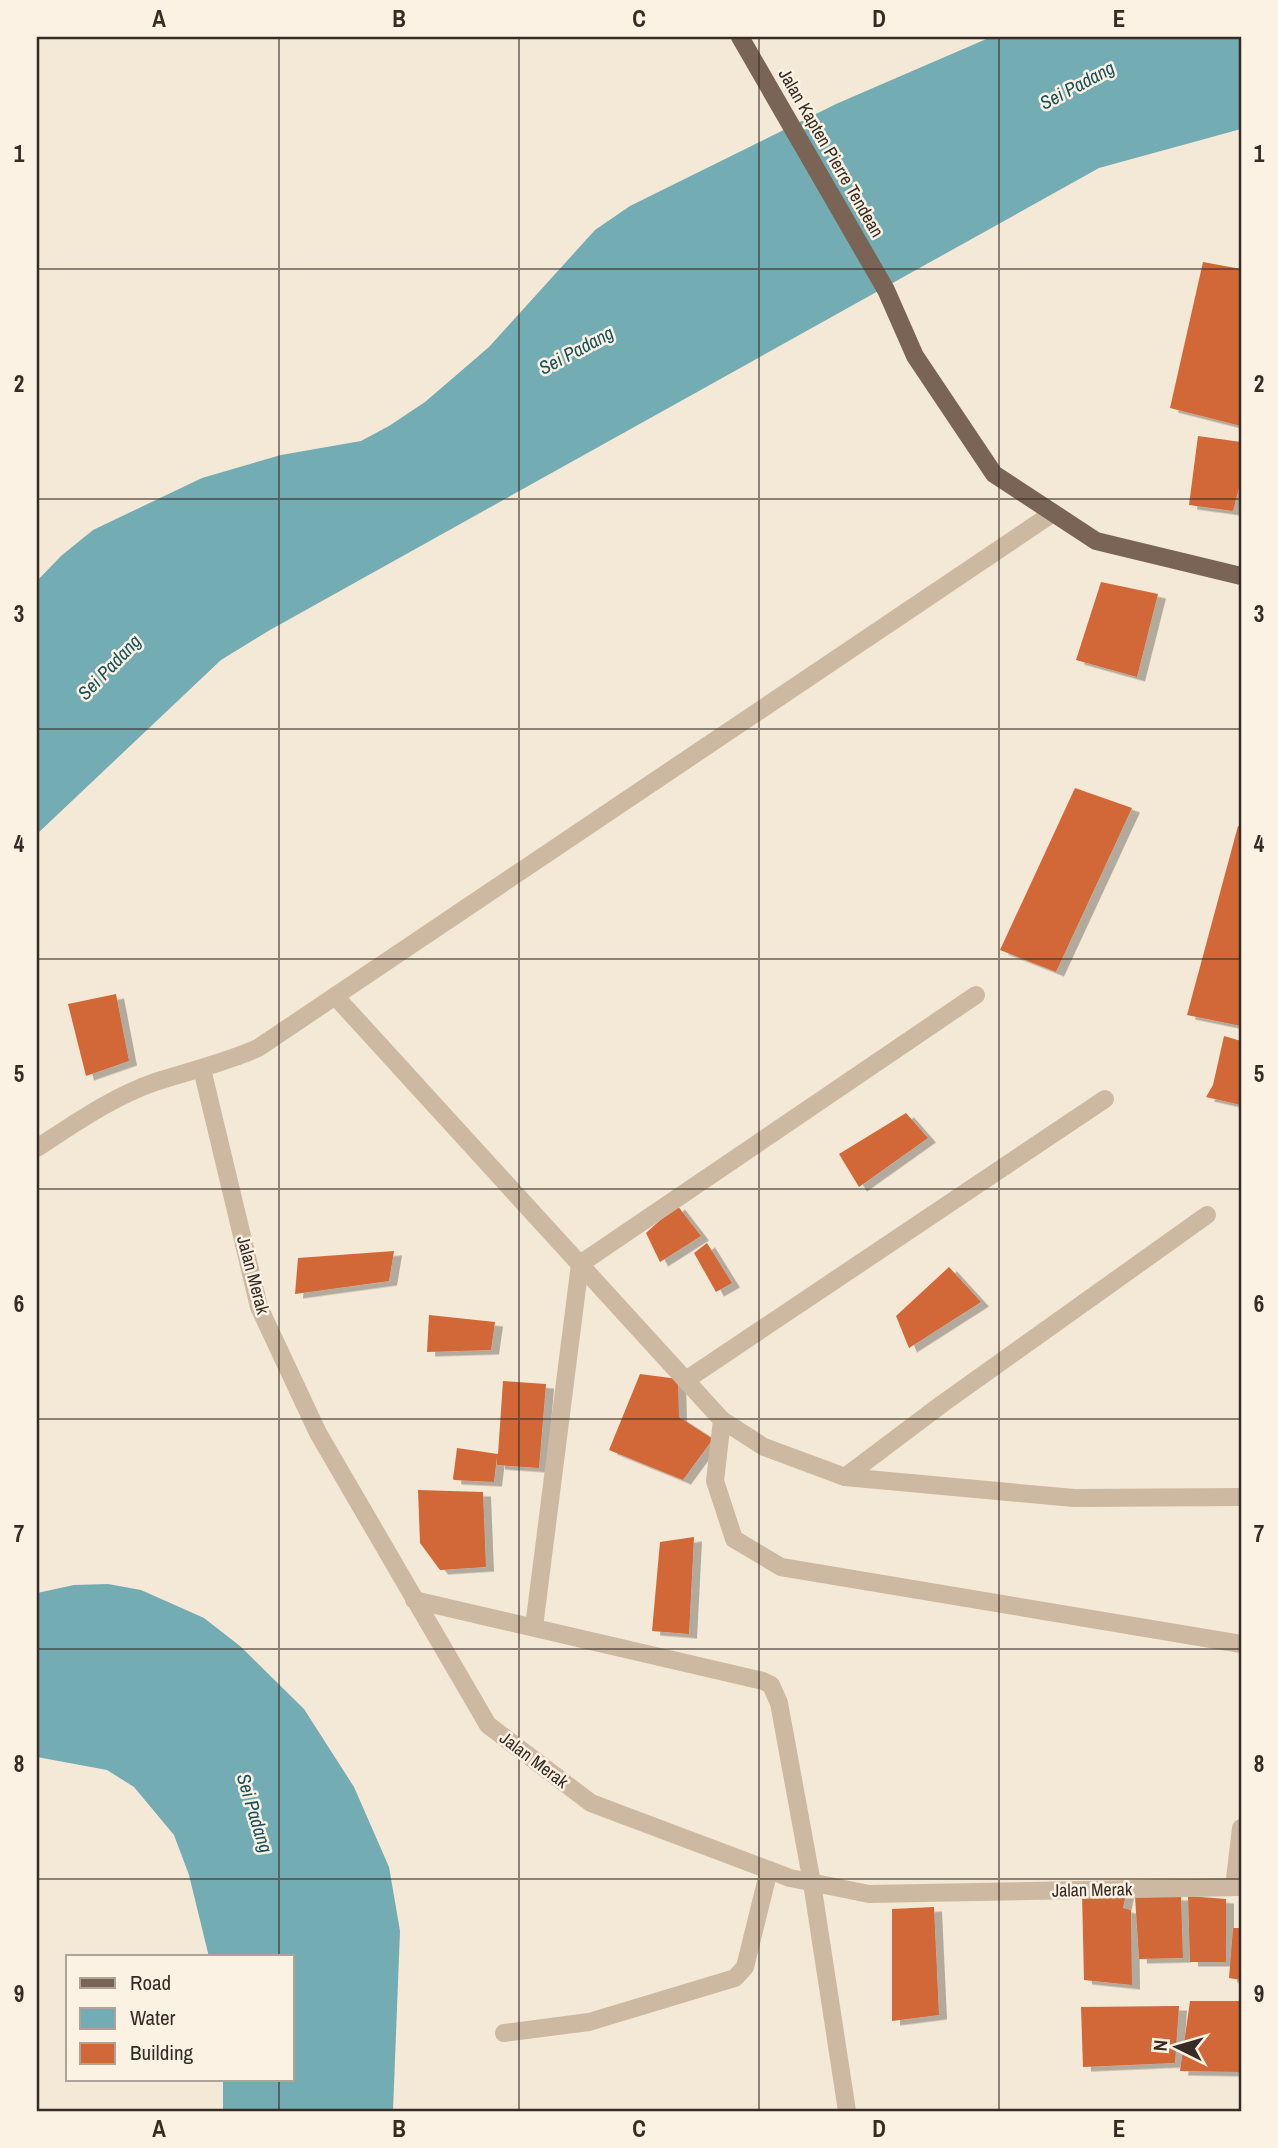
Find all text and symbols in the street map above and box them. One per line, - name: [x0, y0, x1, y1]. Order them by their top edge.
- text: A: [152, 3, 166, 34]
- text: B: [392, 3, 406, 34]
- text: C: [632, 3, 646, 34]
- text: D: [872, 3, 886, 34]
- text: E: [1113, 3, 1125, 34]
- water label: Sei Padang: [1035, 54, 1119, 116]
- street label: Jalan Kapten Pierre Tendean: [773, 64, 890, 242]
- text: 1: [14, 138, 25, 169]
- text: 1: [1254, 138, 1265, 169]
- water label: Sei Padang: [534, 319, 618, 381]
- text: 2: [14, 368, 24, 399]
- text: 2: [1254, 368, 1264, 399]
- text: 3: [14, 598, 24, 629]
- text: 3: [1254, 598, 1264, 629]
- water label: Sei Padang: [71, 628, 147, 705]
- text: 4: [14, 828, 25, 859]
- text: 4: [1254, 828, 1265, 859]
- text: 5: [14, 1058, 24, 1089]
- text: 5: [1254, 1058, 1264, 1089]
- street label: Jalan Merak: [231, 1233, 276, 1318]
- text: 6: [14, 1288, 24, 1319]
- text: 6: [1254, 1288, 1264, 1319]
- text: 7: [14, 1518, 24, 1549]
- text: 7: [1254, 1518, 1264, 1549]
- street label: Jalan Merak: [495, 1725, 574, 1794]
- text: 8: [14, 1748, 24, 1779]
- text: 8: [1254, 1748, 1264, 1779]
- water label: Sei Padang: [231, 1770, 279, 1856]
- street label: Jalan Merak: [1052, 1876, 1133, 1903]
- legend: [66, 1955, 294, 2082]
- text: Road: [130, 1968, 171, 1997]
- text: 9: [14, 1978, 24, 2009]
- text: 9: [1254, 1978, 1264, 2009]
- text: Water: [130, 2003, 176, 2032]
- north arrow: [1142, 2011, 1212, 2082]
- text: Building: [130, 2038, 194, 2067]
- text: N: [1147, 2039, 1174, 2052]
- text: A: [152, 2113, 166, 2144]
- text: B: [392, 2113, 406, 2144]
- text: C: [632, 2113, 646, 2144]
- text: D: [872, 2113, 886, 2144]
- text: E: [1113, 2113, 1125, 2144]

